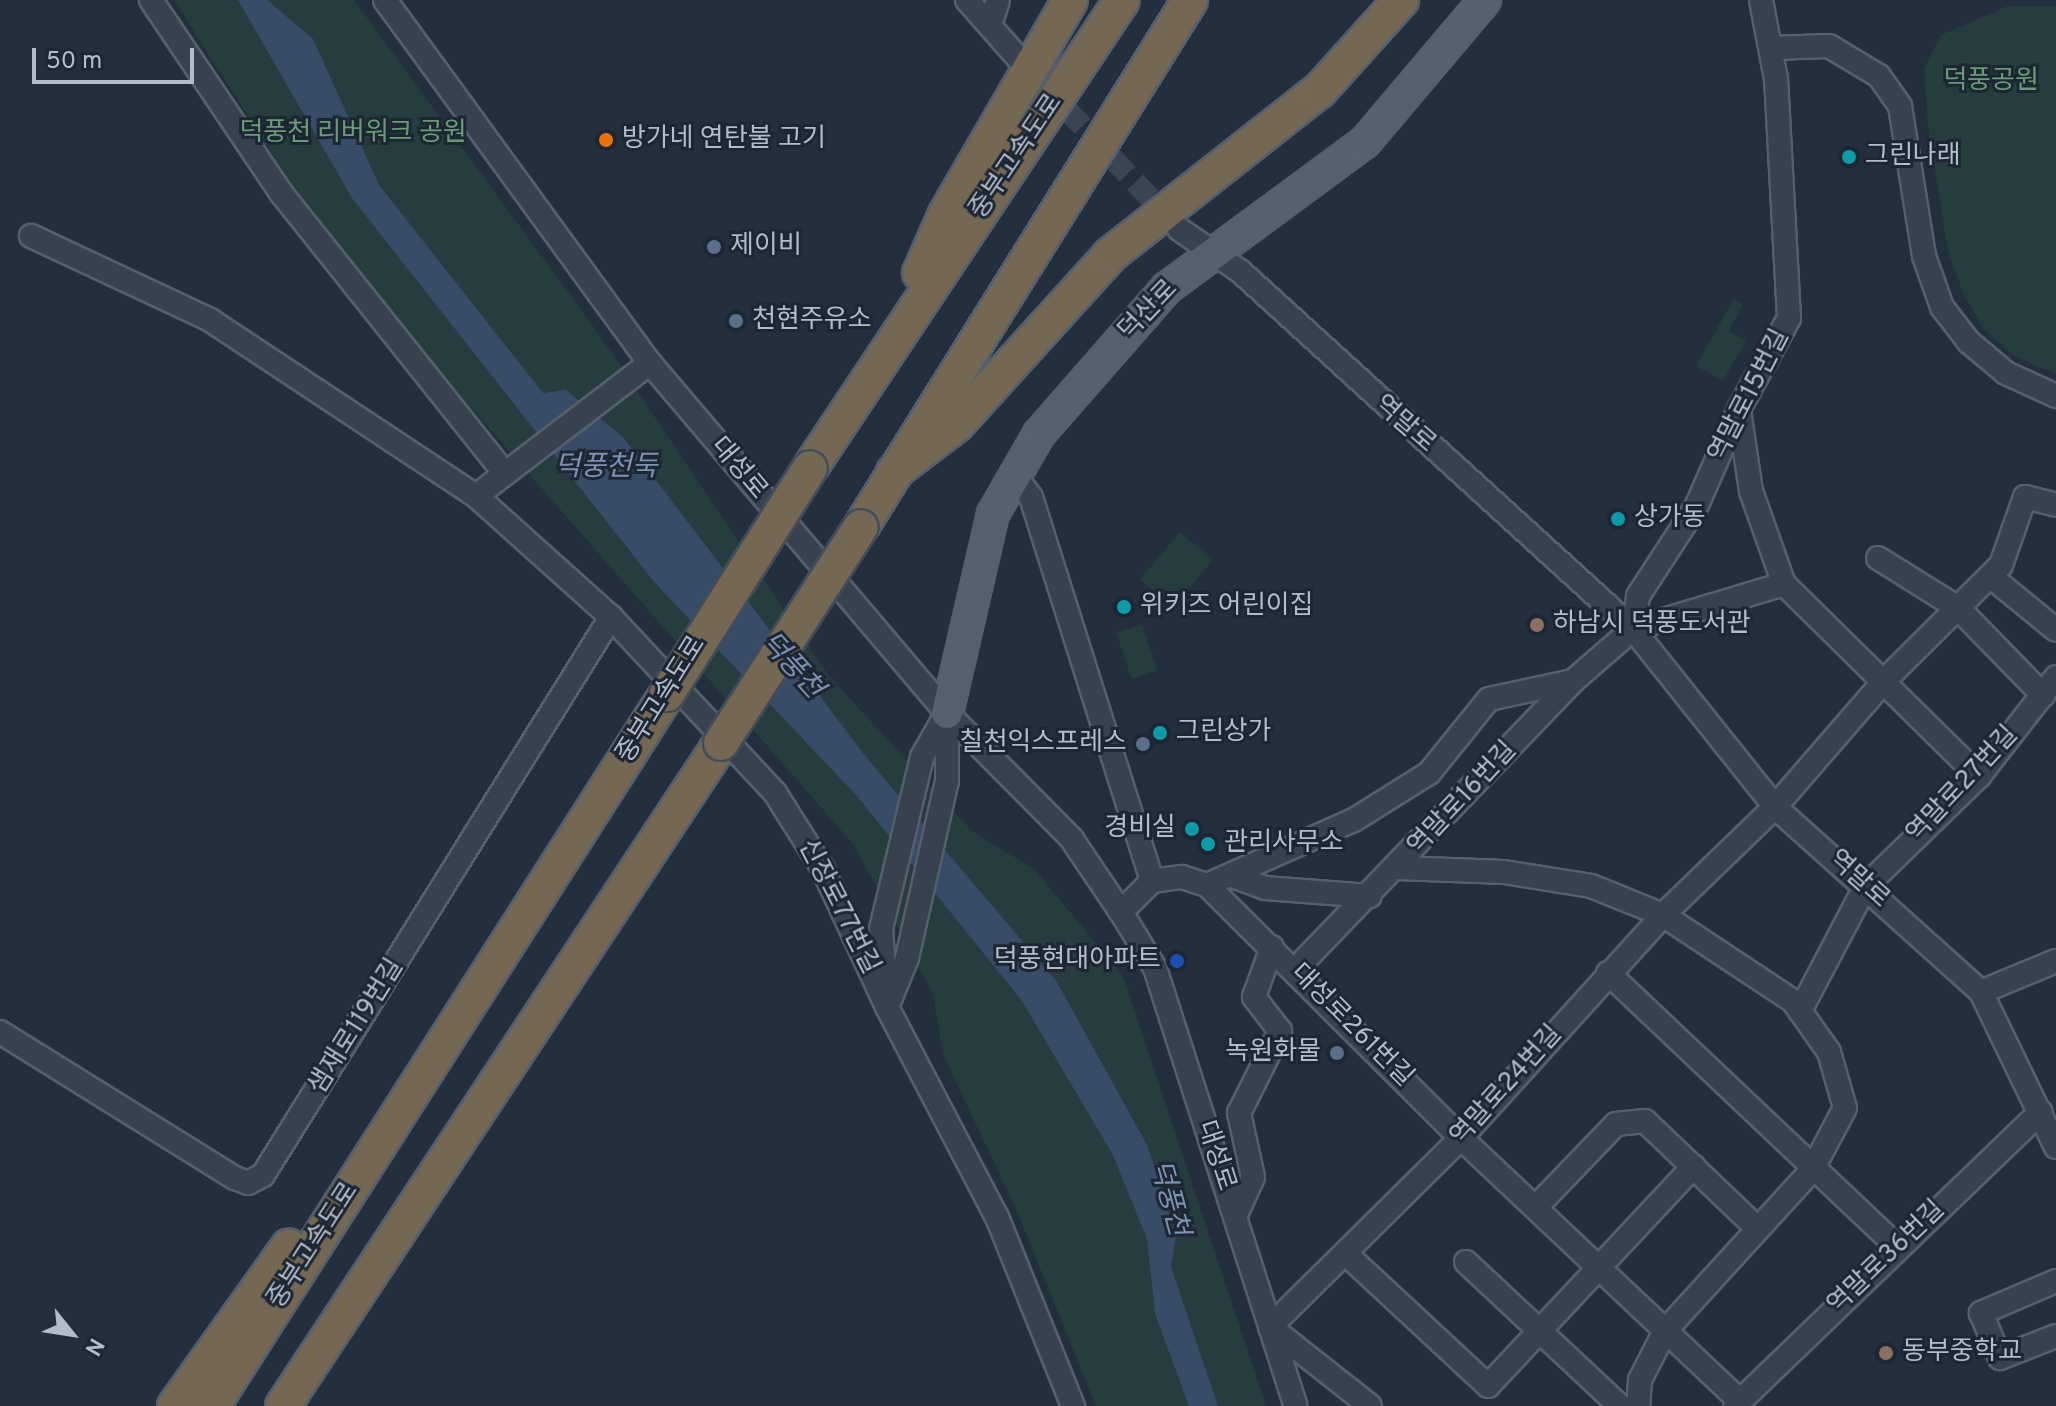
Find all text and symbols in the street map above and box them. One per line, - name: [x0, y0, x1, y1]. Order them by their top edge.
- scale bar: [36, 32, 198, 82]
- text: 50 m: [46, 47, 102, 77]
- park label: 덕풍공원: [1943, 66, 2039, 98]
- street label: 중부고속도로: [964, 89, 1070, 225]
- park label: 덕풍천 리버워크 공원: [239, 118, 467, 150]
- place label: 방가네 연탄불 고기: [622, 124, 826, 156]
- marker: 방가네 연탄불 고기: [597, 131, 615, 149]
- place label: 그린나래: [1865, 141, 1961, 173]
- marker: 그린나래: [1840, 148, 1858, 166]
- place label: 제이비: [730, 231, 802, 263]
- marker: 제이비: [705, 238, 723, 256]
- street label: 덕산로: [1113, 274, 1185, 348]
- place label: 천현주유소: [752, 305, 872, 337]
- marker: 천현주유소: [727, 312, 745, 330]
- street label: 역말로15번길: [1703, 324, 1797, 468]
- street label: 역말로: [1367, 390, 1441, 460]
- street label: 대성로: [703, 431, 773, 507]
- water label: 덕풍천둑: [554, 451, 658, 485]
- place label: 상가동: [1634, 503, 1706, 535]
- marker: 상가동: [1609, 510, 1627, 528]
- place label: 위키즈 어린이집: [1140, 591, 1314, 623]
- marker: 위키즈 어린이집: [1115, 598, 1133, 616]
- place label: 하남시 덕풍도서관: [1553, 609, 1750, 641]
- marker: 하남시 덕풍도서관: [1528, 616, 1546, 634]
- water label: 덕풍천: [753, 626, 829, 706]
- street label: 중부고속도로: [611, 631, 713, 769]
- place label: 그린상가: [1176, 717, 1272, 749]
- street label: 역말로27번길: [1901, 720, 2025, 850]
- marker: 그린상가: [1151, 724, 1169, 742]
- place label: 칠천익스프레스: [960, 728, 1127, 760]
- marker: 칠천익스프레스: [1134, 735, 1152, 753]
- street label: 역말로16번길: [1402, 735, 1524, 863]
- place label: 경비실: [1104, 813, 1176, 845]
- marker: 경비실: [1183, 820, 1201, 838]
- place label: 관리사무소: [1224, 828, 1344, 860]
- street label: 신장로77번길: [791, 834, 885, 980]
- marker: 관리사무소: [1199, 835, 1217, 853]
- street label: 역말로: [1821, 844, 1895, 916]
- place label: 덕풍현대아파트: [994, 945, 1161, 977]
- marker: 덕풍현대아파트: [1168, 952, 1186, 970]
- street label: 샘재로119번길: [303, 953, 411, 1101]
- street label: 대성로261번길: [1283, 958, 1419, 1094]
- street label: 역말로24번길: [1445, 1019, 1569, 1153]
- place label: 녹원화물: [1225, 1037, 1321, 1069]
- marker: 녹원화물: [1328, 1044, 1346, 1062]
- street label: 대성로: [1189, 1117, 1241, 1195]
- water label: 덕풍천: [1142, 1156, 1194, 1240]
- street label: 중부고속도로: [262, 1177, 366, 1315]
- street label: 역말로36번길: [1822, 1194, 1952, 1322]
- north arrow: [32, 1294, 112, 1374]
- text: N: [78, 1333, 109, 1360]
- place label: 동부중학교: [1902, 1337, 2022, 1369]
- marker: 동부중학교: [1877, 1344, 1895, 1362]

